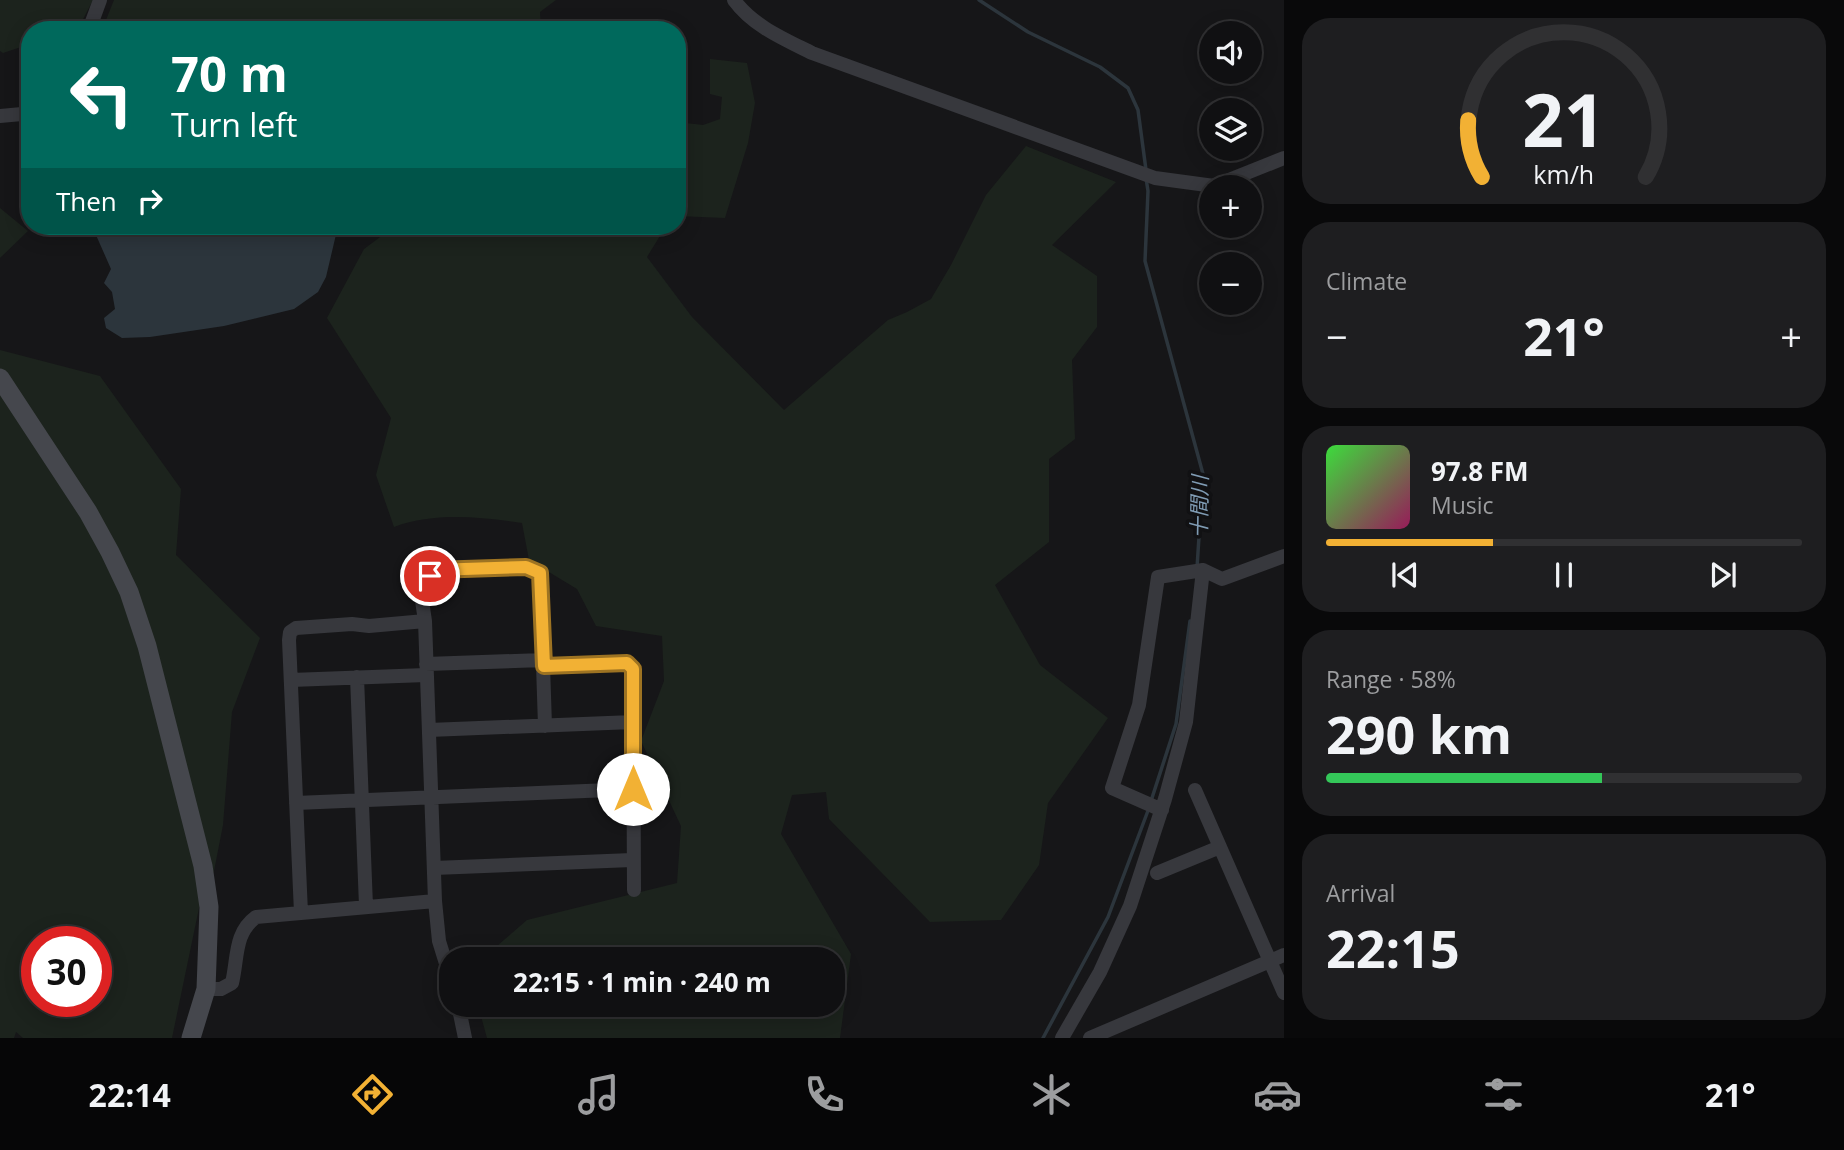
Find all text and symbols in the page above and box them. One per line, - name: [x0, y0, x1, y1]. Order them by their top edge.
- map controls: [1199, 21, 1262, 315]
- button: sound: [1199, 21, 1262, 84]
- text: 70 m: [171, 40, 288, 106]
- icon: left: [56, 49, 147, 140]
- text: 21: [1522, 69, 1606, 168]
- button: layers: [1199, 98, 1262, 161]
- text: Turn left: [171, 103, 297, 146]
- text: km/h: [1534, 157, 1594, 191]
- button: +: [1199, 175, 1262, 238]
- icon: right: [131, 182, 169, 220]
- text: Then: [56, 183, 117, 219]
- button: −: [1199, 252, 1262, 315]
- text: Climate: [1326, 265, 1407, 297]
- text: 21°: [1523, 300, 1605, 371]
- text: −: [1326, 310, 1348, 362]
- text: +: [1780, 310, 1802, 362]
- text: 97.8 FM: [1431, 453, 1529, 489]
- water label: 十間川: [1184, 473, 1214, 539]
- text: Music: [1431, 489, 1494, 521]
- pin: [400, 546, 460, 606]
- icon: previous: [1386, 556, 1424, 594]
- icon: pause: [1545, 556, 1583, 594]
- icon: next: [1704, 556, 1742, 594]
- icon: arrive: [411, 557, 449, 595]
- text: Range · 58%: [1326, 663, 1456, 695]
- text: 290 km: [1326, 698, 1512, 769]
- position arrow: [596, 752, 670, 826]
- text: Arrival: [1326, 877, 1395, 909]
- text: 22:15: [1326, 912, 1460, 983]
- speed limit sign: 30: [21, 926, 112, 1017]
- text: 22:15 · 1 min · 240 m: [513, 964, 771, 1000]
- icon: directions: [348, 1070, 397, 1119]
- icon: music: [574, 1070, 623, 1119]
- icon: phone: [800, 1070, 849, 1119]
- icon: climate: [1027, 1070, 1076, 1119]
- icon: car: [1253, 1070, 1302, 1119]
- icon: filters: [1479, 1070, 1528, 1119]
- text: 22:14: [89, 1073, 171, 1116]
- text: 21°: [1705, 1073, 1755, 1116]

